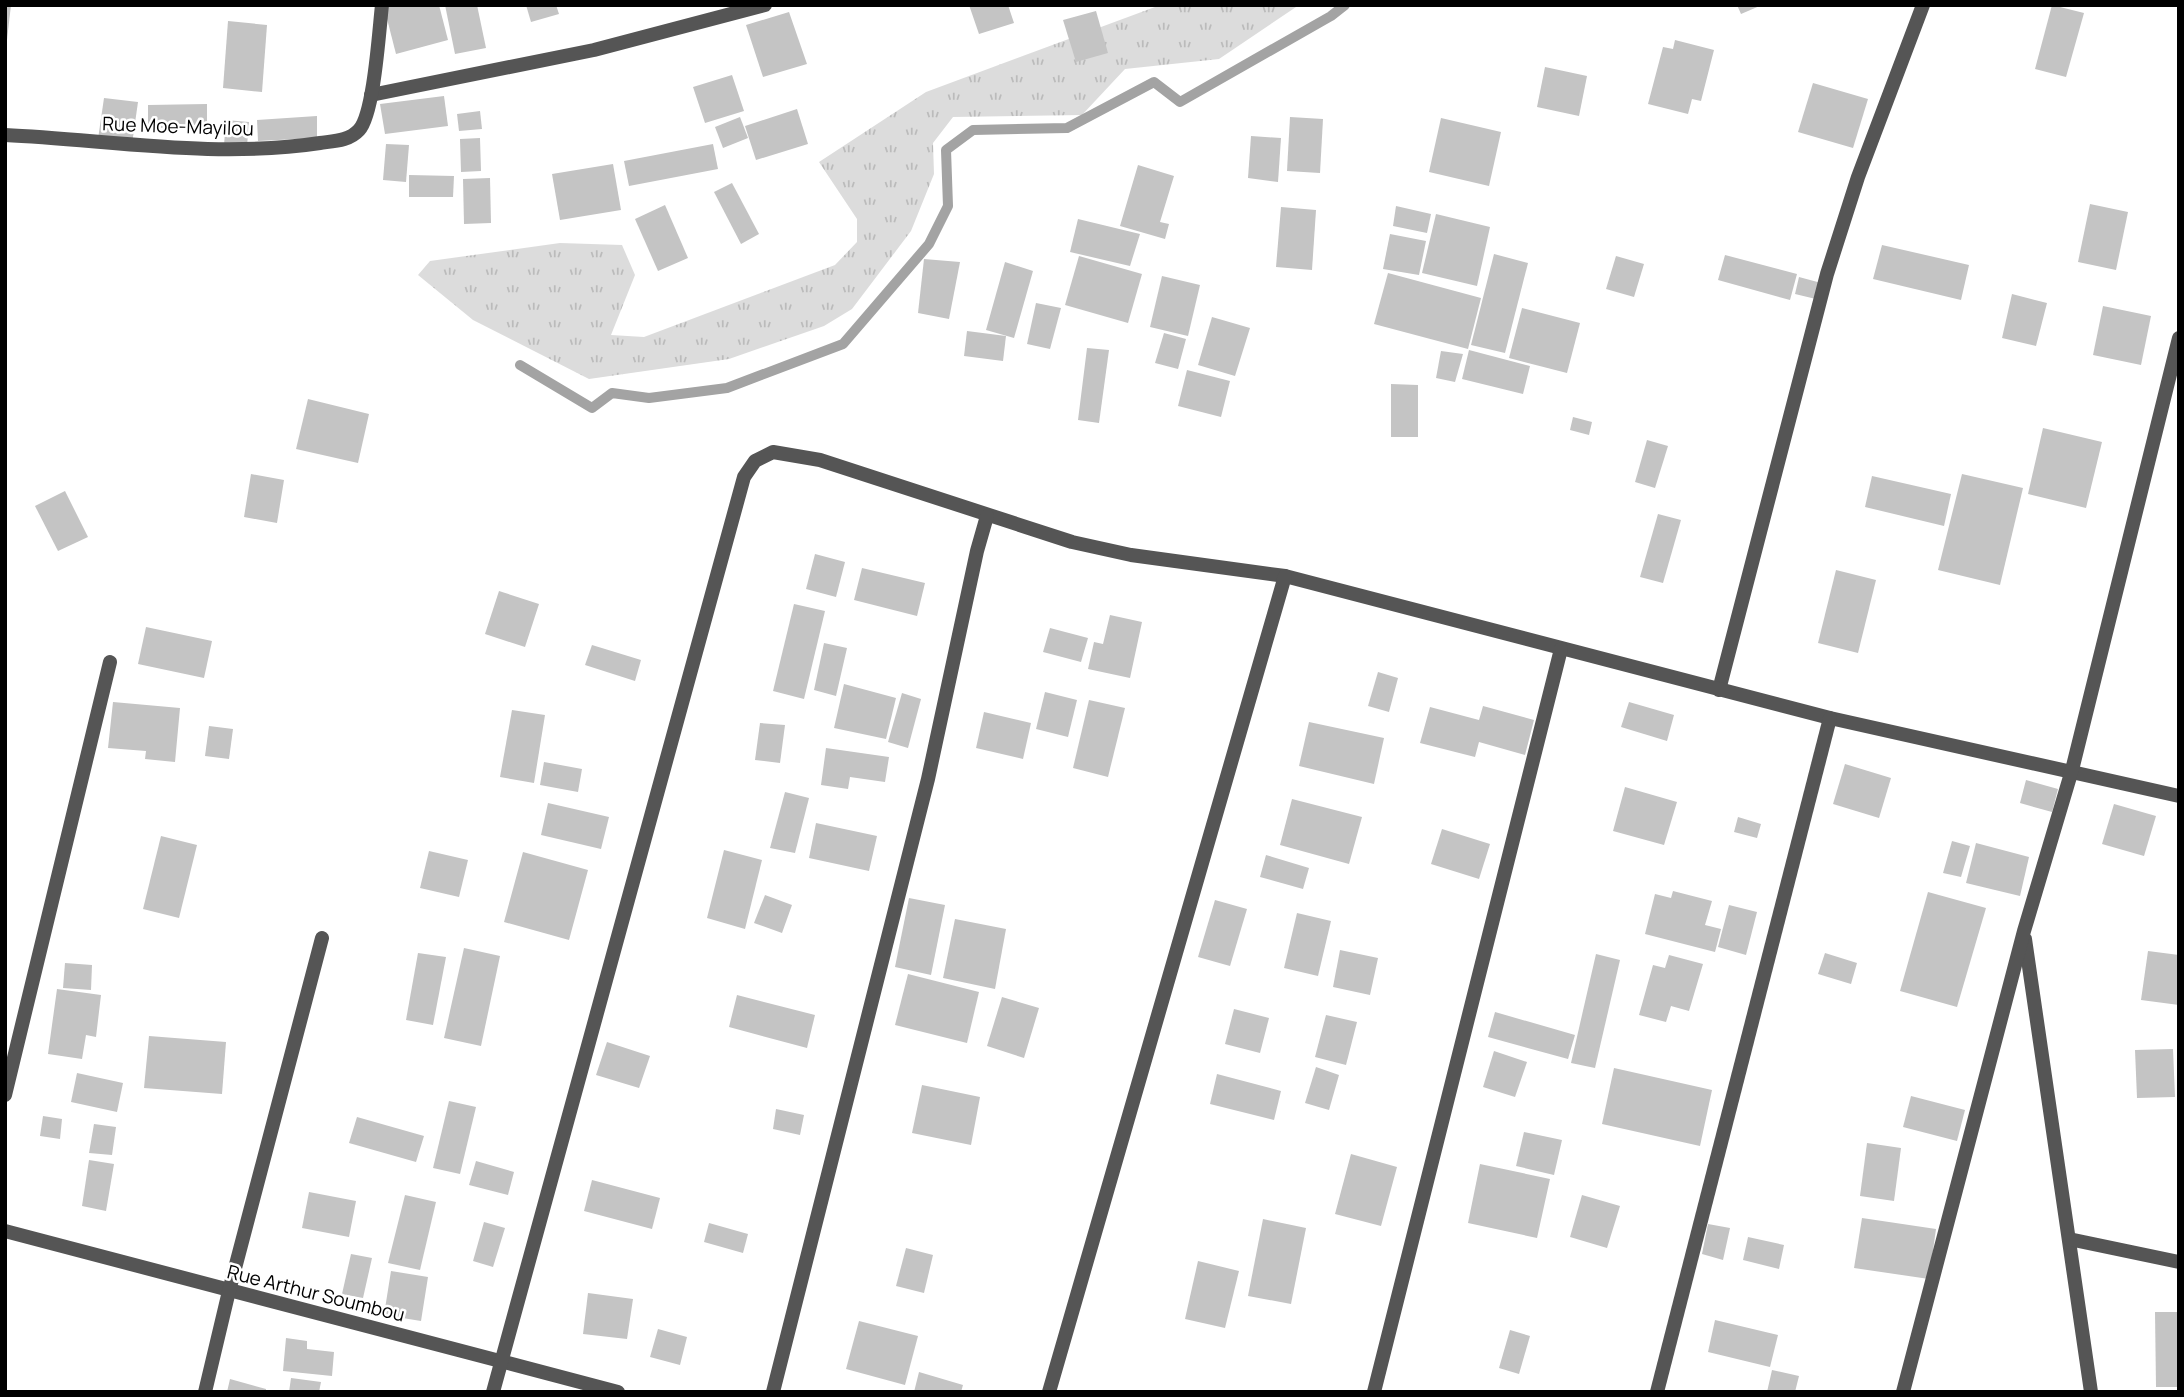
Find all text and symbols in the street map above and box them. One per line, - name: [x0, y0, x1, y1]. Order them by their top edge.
- street label: Rue Moe-Mayilou: [102, 110, 254, 142]
- street label: Rue Arthur Soumbou: [225, 1258, 407, 1328]

